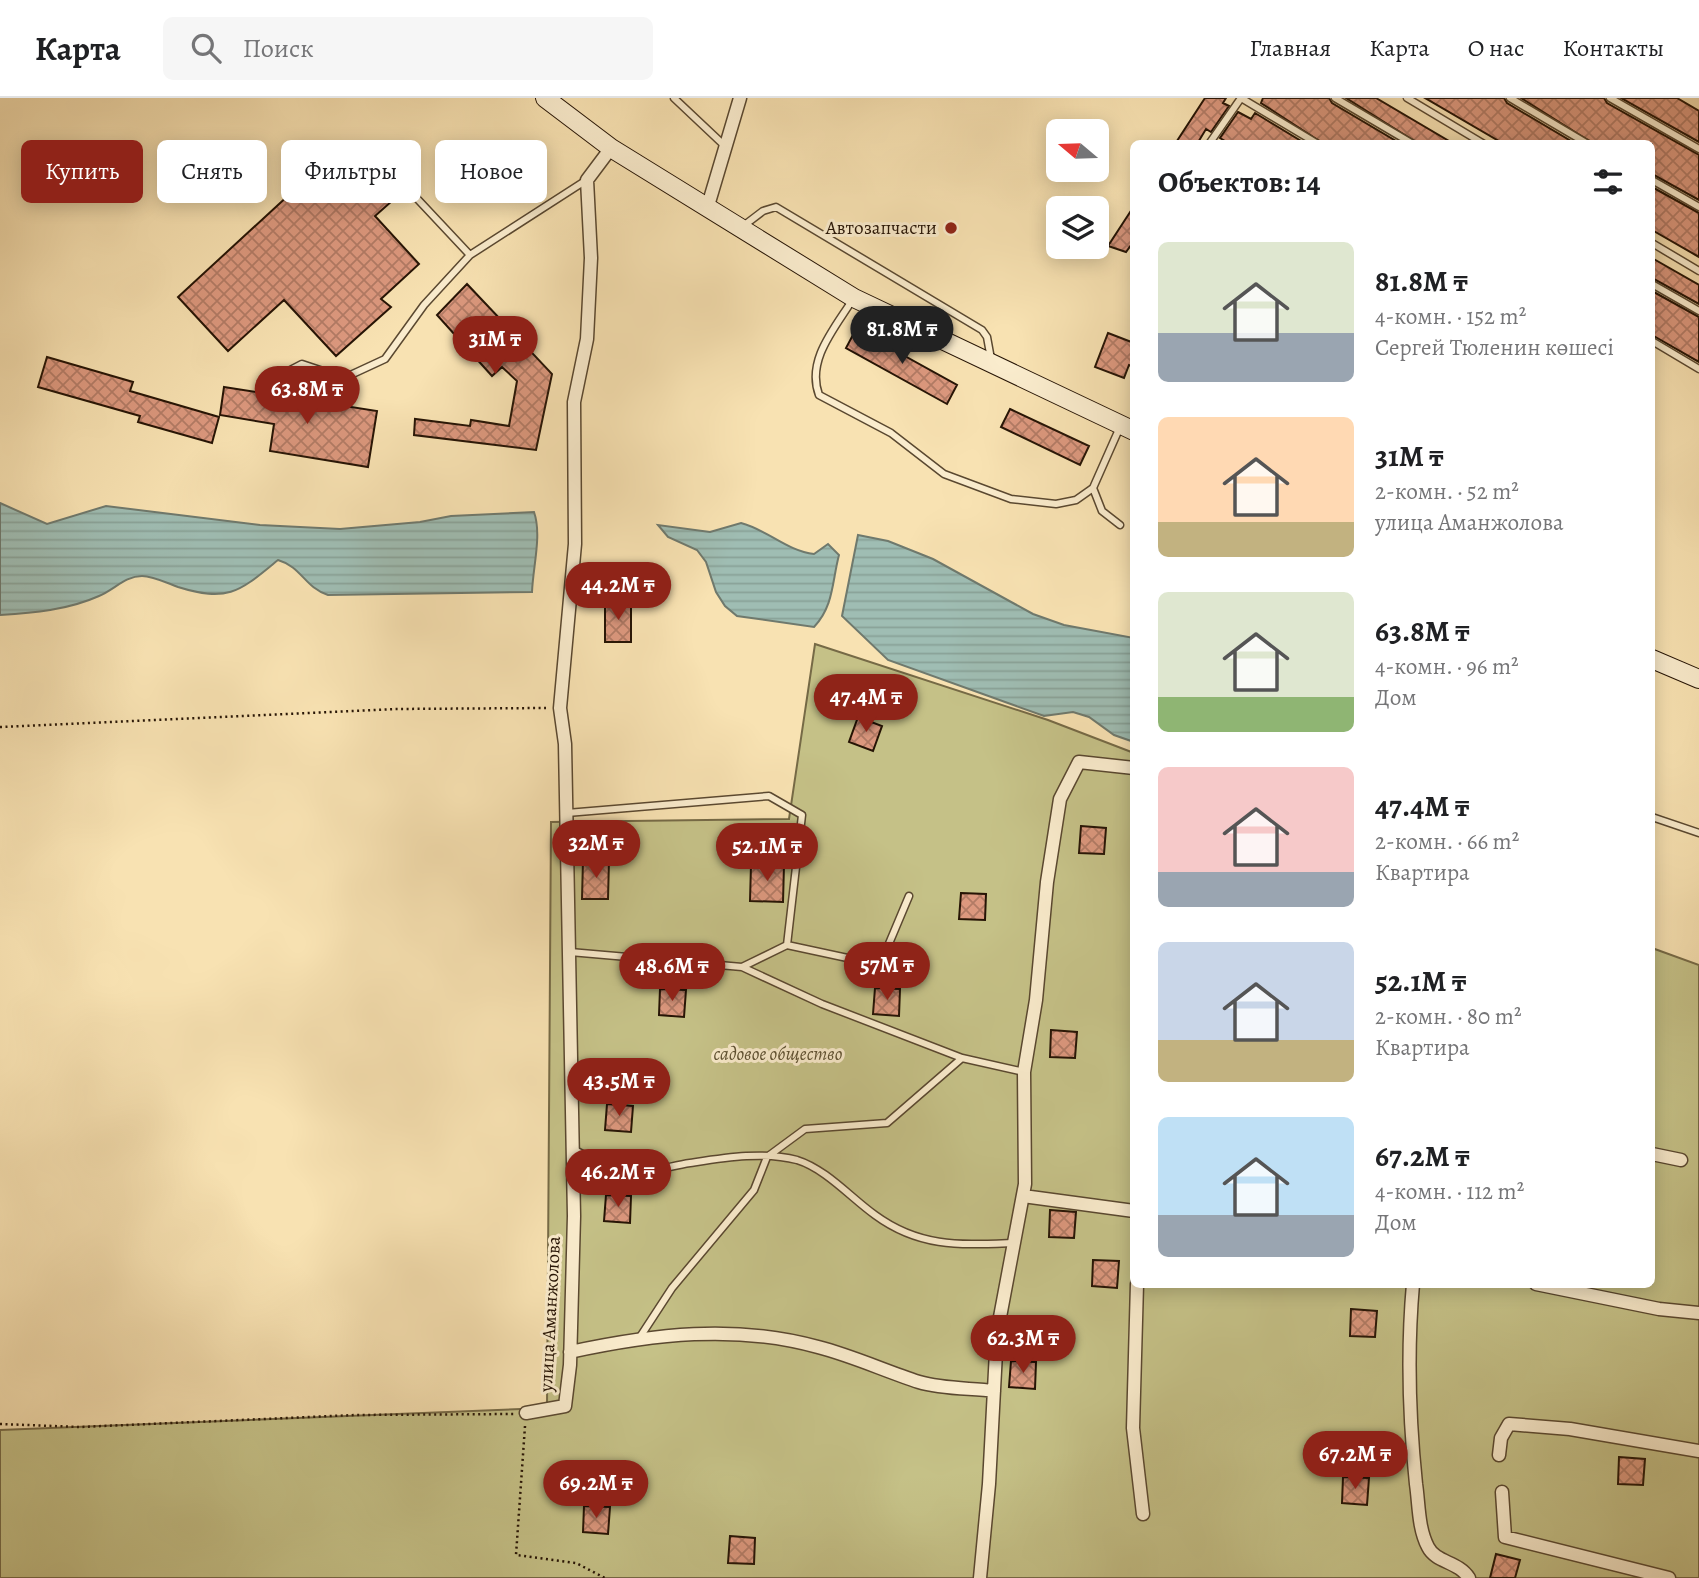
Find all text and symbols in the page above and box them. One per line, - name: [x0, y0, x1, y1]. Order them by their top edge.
- search box: [163, 17, 653, 80]
- text: Карта: [35, 26, 121, 71]
- icon: search: [187, 29, 225, 67]
- text: Поиск: [243, 31, 314, 66]
- text: Главная: [1250, 32, 1331, 64]
- text: Карта: [1369, 32, 1430, 64]
- text: О нас: [1468, 32, 1524, 64]
- text: Контакты: [1562, 32, 1664, 64]
- north arrow: [1046, 119, 1110, 182]
- map controls: [1046, 119, 1109, 259]
- chip: Купить: [21, 140, 143, 203]
- chip: Снять: [157, 140, 267, 203]
- chip: Фильтры: [281, 140, 421, 203]
- chip: Новое: [435, 140, 547, 203]
- text: Объектов: 14: [1158, 162, 1320, 202]
- icon: filters: [1589, 163, 1627, 201]
- button: layers: [1046, 196, 1109, 259]
- place label: Автозапчасти: [825, 215, 937, 241]
- marker: Автозапчасти: [943, 220, 959, 236]
- text: 81.8M ₸: [1375, 261, 1468, 301]
- icon: home: [1214, 270, 1298, 354]
- text: 4-комн. · 152 m²: [1375, 301, 1526, 332]
- pin: 81.8M ₸: [837, 306, 967, 366]
- text: 81.8M ₸: [866, 313, 938, 344]
- pin: 31M ₸: [446, 316, 544, 376]
- text: 31M ₸: [469, 323, 521, 354]
- text: Сергей Тюленин көшесі: [1375, 332, 1614, 363]
- pin: 63.8M ₸: [242, 366, 372, 426]
- text: 63.8M ₸: [271, 373, 343, 404]
- text: 31M ₸: [1375, 436, 1444, 476]
- icon: home: [1214, 445, 1298, 529]
- text: 2-комн. · 52 m²: [1375, 476, 1519, 507]
- text: улица Аманжолова: [1375, 507, 1564, 538]
- pin: 44.2M ₸: [553, 562, 683, 622]
- text: 44.2M ₸: [581, 569, 655, 600]
- text: 63.8M ₸: [1375, 611, 1470, 651]
- icon: home: [1214, 620, 1298, 704]
- text: 4-комн. · 96 m²: [1375, 651, 1519, 682]
- pin: 47.4M ₸: [801, 674, 931, 734]
- text: 47.4M ₸: [830, 681, 902, 712]
- text: Дом: [1375, 682, 1417, 713]
- text: 47.4M ₸: [1375, 786, 1469, 826]
- icon: home: [1214, 795, 1298, 879]
- pin: 32M ₸: [547, 820, 645, 880]
- pin: 52.1M ₸: [702, 824, 832, 883]
- text: 2-комн. · 66 m²: [1375, 826, 1519, 857]
- text: 32M ₸: [568, 827, 624, 858]
- text: 52.1M ₸: [732, 830, 802, 861]
- text: Квартира: [1375, 857, 1470, 888]
- pin: 57M ₸: [838, 942, 936, 1002]
- pin: 48.6M ₸: [607, 944, 737, 1003]
- text: 57M ₸: [860, 949, 914, 980]
- text: 48.6M ₸: [635, 950, 709, 981]
- text: 52.1M ₸: [1375, 961, 1466, 1001]
- icon: home: [1214, 970, 1298, 1054]
- text: 2-комн. · 80 m²: [1375, 1001, 1521, 1032]
- text: Квартира: [1375, 1032, 1470, 1063]
- park label: садовое общество: [714, 1041, 843, 1067]
- pin: 43.5M ₸: [554, 1058, 684, 1118]
- text: 43.5M ₸: [583, 1065, 655, 1096]
- text: 67.2M ₸: [1375, 1136, 1470, 1176]
- icon: home: [1214, 1145, 1298, 1229]
- pin: 46.2M ₸: [553, 1150, 683, 1209]
- text: 46.2M ₸: [581, 1156, 655, 1187]
- text: 4-комн. · 112 m²: [1375, 1176, 1524, 1207]
- text: Дом: [1375, 1207, 1417, 1238]
- street label: улица Аманжолова: [533, 1235, 567, 1394]
- pin: 62.3M ₸: [958, 1316, 1088, 1375]
- text: 62.3M ₸: [987, 1322, 1059, 1353]
- pin: 67.2M ₸: [1290, 1432, 1420, 1491]
- text: 67.2M ₸: [1319, 1438, 1391, 1469]
- pin: 69.2M ₸: [531, 1460, 661, 1520]
- text: 69.2M ₸: [559, 1467, 633, 1498]

